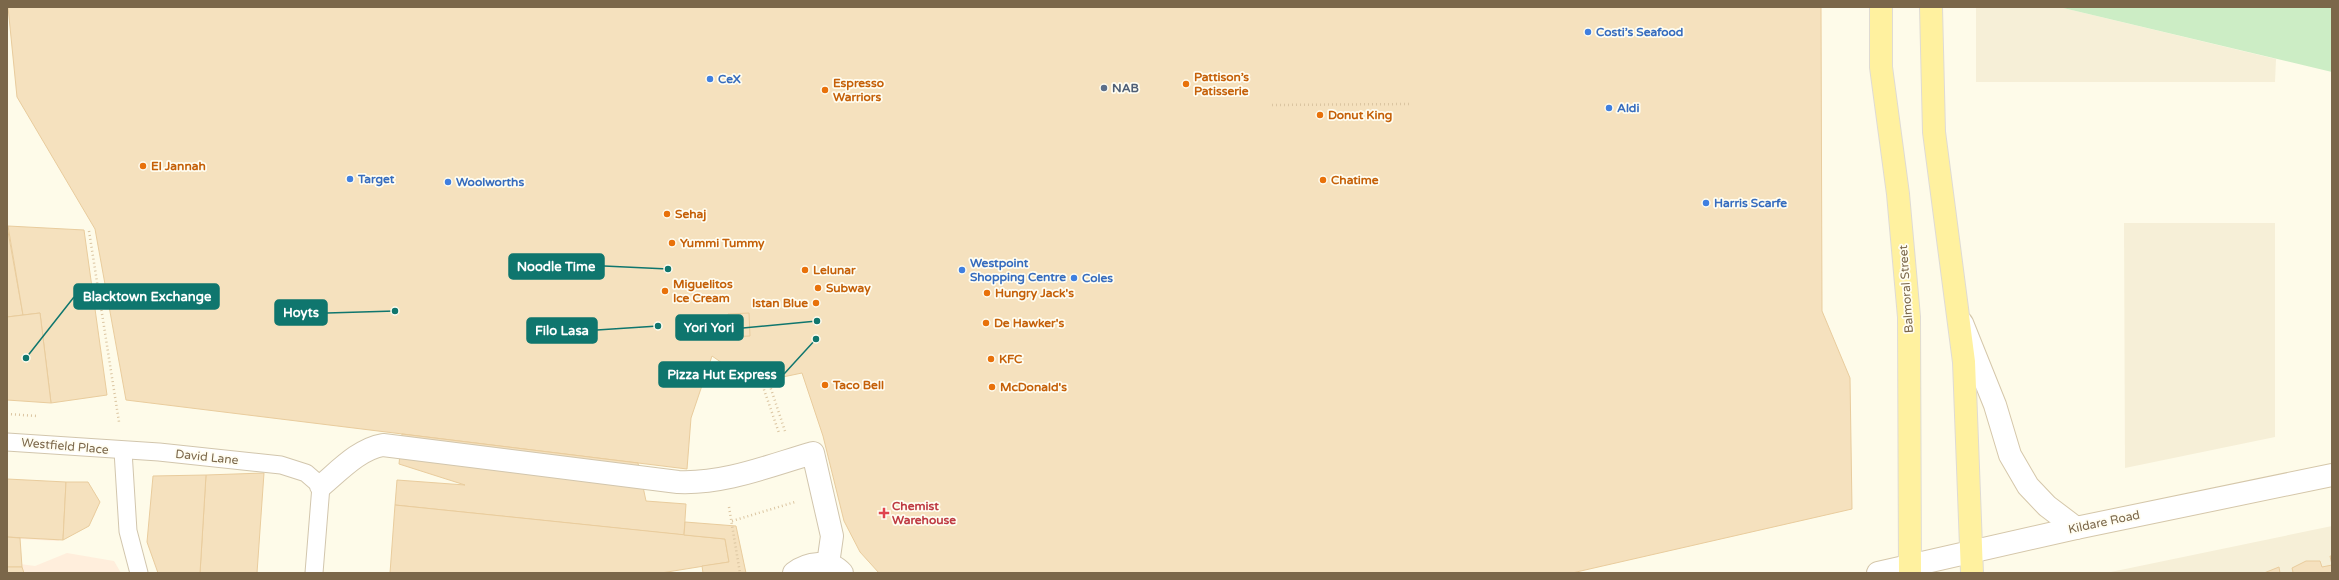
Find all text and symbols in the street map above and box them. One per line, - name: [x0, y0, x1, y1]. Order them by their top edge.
- place label: Costi’s Seafood: [1596, 25, 1683, 39]
- marker: Costi’s Seafood: [1583, 27, 1593, 37]
- place label: Pattison’s Patisserie: [1194, 70, 1249, 98]
- place label: CeX: [718, 72, 741, 86]
- marker: CeX: [705, 74, 715, 84]
- place label: Espresso Warriors: [833, 76, 884, 104]
- marker: Pattison’s Patisserie: [1181, 79, 1191, 89]
- place label: NAB: [1112, 81, 1139, 95]
- marker: NAB: [1099, 83, 1109, 93]
- marker: Espresso Warriors: [820, 85, 830, 95]
- place label: Aldi: [1617, 101, 1639, 115]
- marker: Aldi: [1604, 103, 1614, 113]
- place label: Donut King: [1328, 108, 1392, 123]
- marker: Donut King: [1315, 110, 1325, 120]
- place label: El Jannah: [151, 159, 206, 173]
- marker: El Jannah: [138, 161, 148, 171]
- place label: Target: [357, 172, 395, 187]
- place label: Chatime: [1331, 173, 1379, 187]
- marker: Target: [345, 174, 355, 184]
- place label: Woolworths: [456, 175, 524, 189]
- marker: Chatime: [1318, 175, 1328, 185]
- marker: Woolworths: [443, 177, 453, 187]
- place label: Harris Scarfe: [1714, 196, 1787, 210]
- marker: Harris Scarfe: [1701, 198, 1711, 208]
- place label: Sehaj: [675, 207, 706, 222]
- marker: Sehaj: [662, 209, 672, 219]
- place label: Yummi Tummy: [680, 236, 765, 251]
- marker: Yummi Tummy: [667, 238, 677, 248]
- street label: Balmoral Street: [1896, 244, 1916, 333]
- callout: Noodle Time: [509, 254, 604, 279]
- place label: Westpoint Shopping Centre: [970, 256, 1066, 285]
- text: Noodle Time: [517, 259, 596, 275]
- place label: Lelunar: [813, 263, 856, 277]
- marker: Lelunar: [800, 265, 810, 275]
- marker: Westpoint Shopping Centre: [957, 265, 967, 275]
- place label: Coles: [1082, 271, 1113, 285]
- marker: Coles: [1069, 273, 1079, 283]
- place label: Miguelitos Ice Cream: [673, 277, 733, 305]
- place label: Subway: [826, 281, 871, 296]
- marker: Subway: [813, 283, 823, 293]
- callout: Blacktown Exchange: [74, 284, 219, 309]
- marker: Miguelitos Ice Cream: [660, 286, 670, 296]
- place label: Hungry Jack's: [995, 286, 1074, 301]
- marker: Hungry Jack's: [982, 288, 992, 298]
- text: Blacktown Exchange: [83, 289, 212, 305]
- place label: Istan Blue: [752, 296, 808, 310]
- marker: Istan Blue: [811, 298, 821, 308]
- callout: Hoyts: [275, 300, 327, 325]
- text: Hoyts: [283, 305, 319, 321]
- callout: Yori Yori: [676, 315, 743, 340]
- place label: De Hawker's: [994, 316, 1064, 330]
- callout: Filo Lasa: [527, 318, 597, 343]
- marker: De Hawker's: [981, 318, 991, 328]
- text: Yori Yori: [684, 320, 734, 336]
- text: Filo Lasa: [535, 323, 589, 339]
- place label: KFC: [999, 352, 1023, 366]
- marker: KFC: [986, 354, 996, 364]
- callout: Pizza Hut Express: [659, 362, 784, 387]
- text: Pizza Hut Express: [667, 367, 777, 383]
- place label: Taco Bell: [832, 378, 884, 392]
- marker: Taco Bell: [820, 380, 830, 390]
- place label: McDonald's: [1000, 380, 1067, 394]
- marker: McDonald's: [987, 382, 997, 392]
- street label: Westfield Place: [21, 435, 109, 457]
- street label: David Lane: [175, 447, 239, 467]
- place label: Chemist Warehouse: [892, 499, 956, 527]
- marker: Chemist Warehouse: [879, 508, 889, 518]
- street label: Kildare Road: [2067, 508, 2141, 536]

